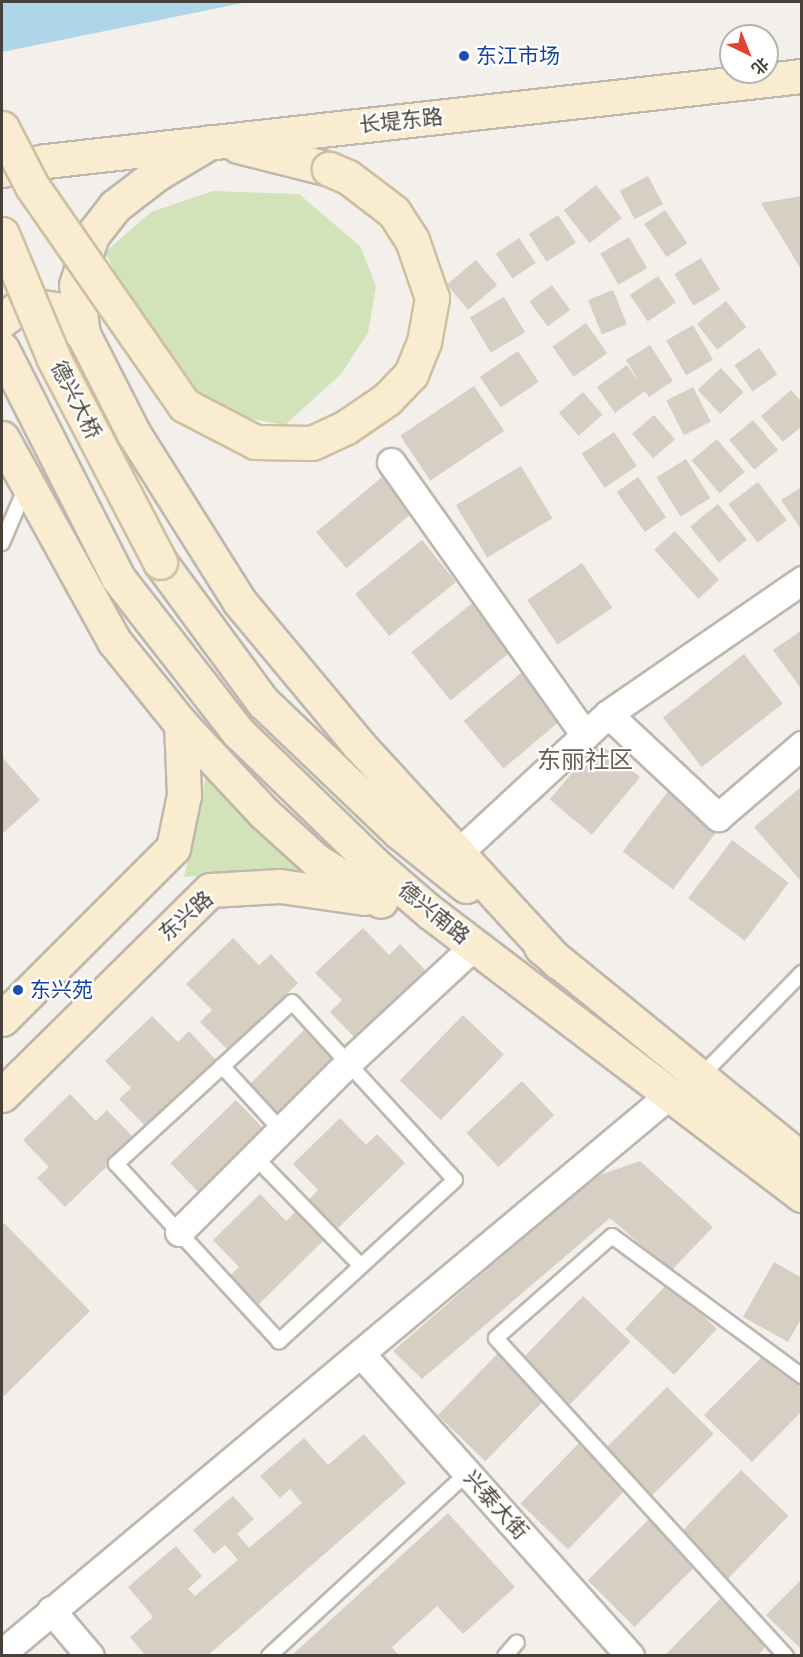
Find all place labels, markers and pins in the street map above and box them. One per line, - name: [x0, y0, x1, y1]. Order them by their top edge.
- place label: 东江市场: [476, 43, 560, 69]
- marker: 东江市场: [457, 49, 471, 63]
- place label: 东兴苑: [30, 977, 93, 1003]
- marker: 东兴苑: [11, 983, 25, 997]

